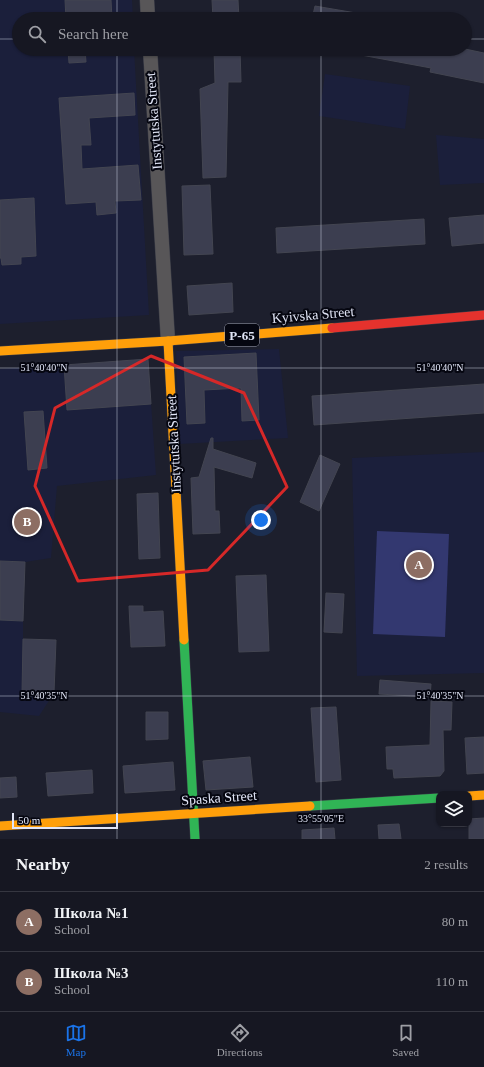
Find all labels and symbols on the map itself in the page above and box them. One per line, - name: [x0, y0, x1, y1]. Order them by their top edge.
- street label: Instytutska Street: [143, 72, 165, 170]
- street label: Kyivska Street: [271, 304, 355, 326]
- road number: Р-65: [225, 324, 259, 346]
- text: 51°40'40"N: [20, 362, 68, 373]
- text: 51°40'40"N: [416, 362, 464, 373]
- street label: Instytutska Street: [164, 395, 184, 493]
- pin: B: [14, 507, 40, 537]
- your location: [251, 510, 271, 530]
- pin: A: [406, 550, 432, 580]
- text: 51°40'35"N: [20, 690, 68, 701]
- text: 51°40'35"N: [416, 690, 464, 701]
- street label: Spaska Street: [181, 788, 257, 808]
- scale bar: [12, 811, 118, 830]
- text: 33°55'05"E: [298, 813, 344, 824]

